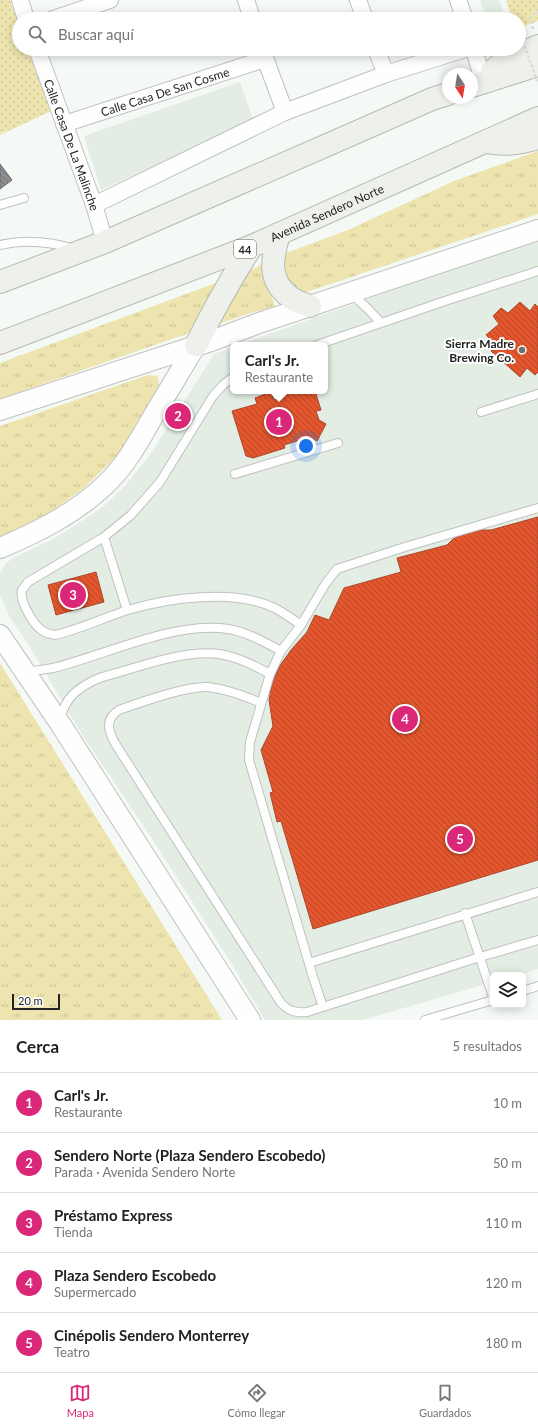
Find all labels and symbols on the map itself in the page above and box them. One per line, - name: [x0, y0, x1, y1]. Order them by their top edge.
- street label: Calle Casa De San Cosme: [99, 64, 231, 119]
- north arrow: [442, 68, 478, 104]
- street label: Calle Casa De La Malinche: [41, 77, 103, 212]
- street label: Avenida Sendero Norte: [268, 181, 386, 244]
- road number: 44: [234, 240, 256, 258]
- place label: Sierra Madre Brewing Co.: [445, 336, 515, 365]
- marker: Sierra Madre Brewing Co.: [517, 345, 527, 355]
- pin: 2: [165, 401, 191, 431]
- pin: 1: [266, 407, 292, 437]
- your location: [296, 436, 316, 456]
- pin: 3: [60, 580, 86, 610]
- pin: 4: [392, 704, 418, 734]
- pin: 5: [447, 824, 473, 854]
- scale bar: [12, 992, 60, 1011]

